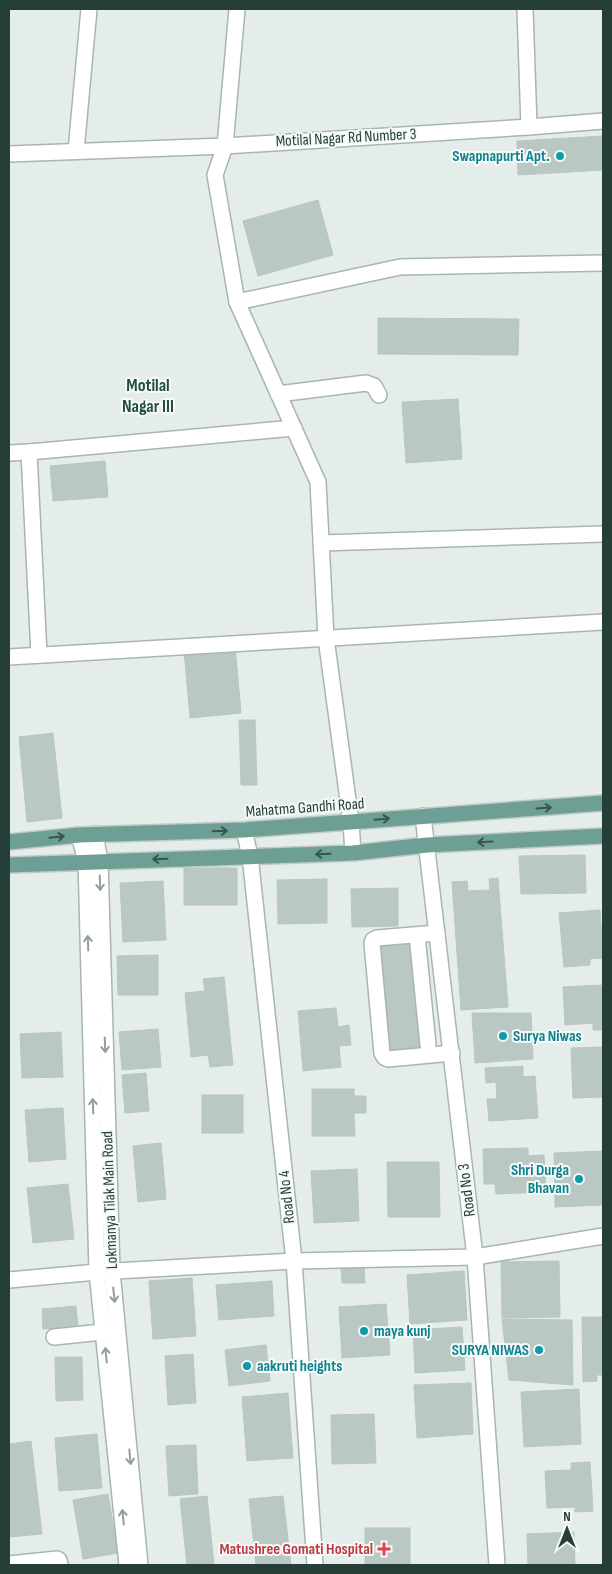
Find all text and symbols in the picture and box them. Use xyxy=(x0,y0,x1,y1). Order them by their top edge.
street label: Motilal Nagar Rd Number 3 xyxy=(275,125,417,151)
place label: Swapnapurti Apt. xyxy=(452,147,550,166)
marker: Swapnapurti Apt. xyxy=(554,150,566,162)
district label: Motilal Nagar III xyxy=(122,375,174,417)
street label: Mahatma Gandhi Road xyxy=(245,794,365,822)
one-way arrow xyxy=(535,803,551,812)
one-way arrow xyxy=(373,815,389,824)
one-way arrow xyxy=(211,826,227,835)
one-way arrow xyxy=(49,832,65,842)
one-way arrow xyxy=(477,837,493,847)
one-way arrow xyxy=(315,849,331,858)
one-way arrow xyxy=(152,854,168,863)
one-way arrow xyxy=(96,874,105,890)
one-way arrow xyxy=(83,935,93,952)
place label: Surya Niwas xyxy=(513,1027,582,1046)
marker: Surya Niwas xyxy=(497,1030,509,1042)
one-way arrow xyxy=(100,1036,110,1053)
one-way arrow xyxy=(88,1098,98,1114)
street label: Lokmanya Tilak Main Road xyxy=(98,1131,122,1269)
place label: Shri Durga Bhavan xyxy=(511,1161,569,1198)
street label: Road No 3 xyxy=(454,1162,480,1218)
street label: Road No 4 xyxy=(275,1169,299,1224)
marker: Shri Durga Bhavan xyxy=(573,1173,585,1185)
one-way arrow xyxy=(109,1287,119,1303)
place label: maya kunj xyxy=(374,1322,431,1341)
marker: maya kunj xyxy=(358,1325,370,1337)
place label: SURYA NIWAS xyxy=(452,1341,529,1360)
marker: SURYA NIWAS xyxy=(533,1344,545,1356)
one-way arrow xyxy=(101,1347,111,1363)
place label: aakruti heights xyxy=(257,1357,342,1376)
marker: aakruti heights xyxy=(241,1360,253,1372)
one-way arrow xyxy=(125,1448,135,1464)
north arrow xyxy=(542,1504,592,1554)
text: N xyxy=(563,1508,571,1525)
one-way arrow xyxy=(118,1509,127,1525)
place label: Matushree Gomati Hospital xyxy=(219,1540,373,1559)
marker: Matushree Gomati Hospital xyxy=(377,1542,391,1556)

